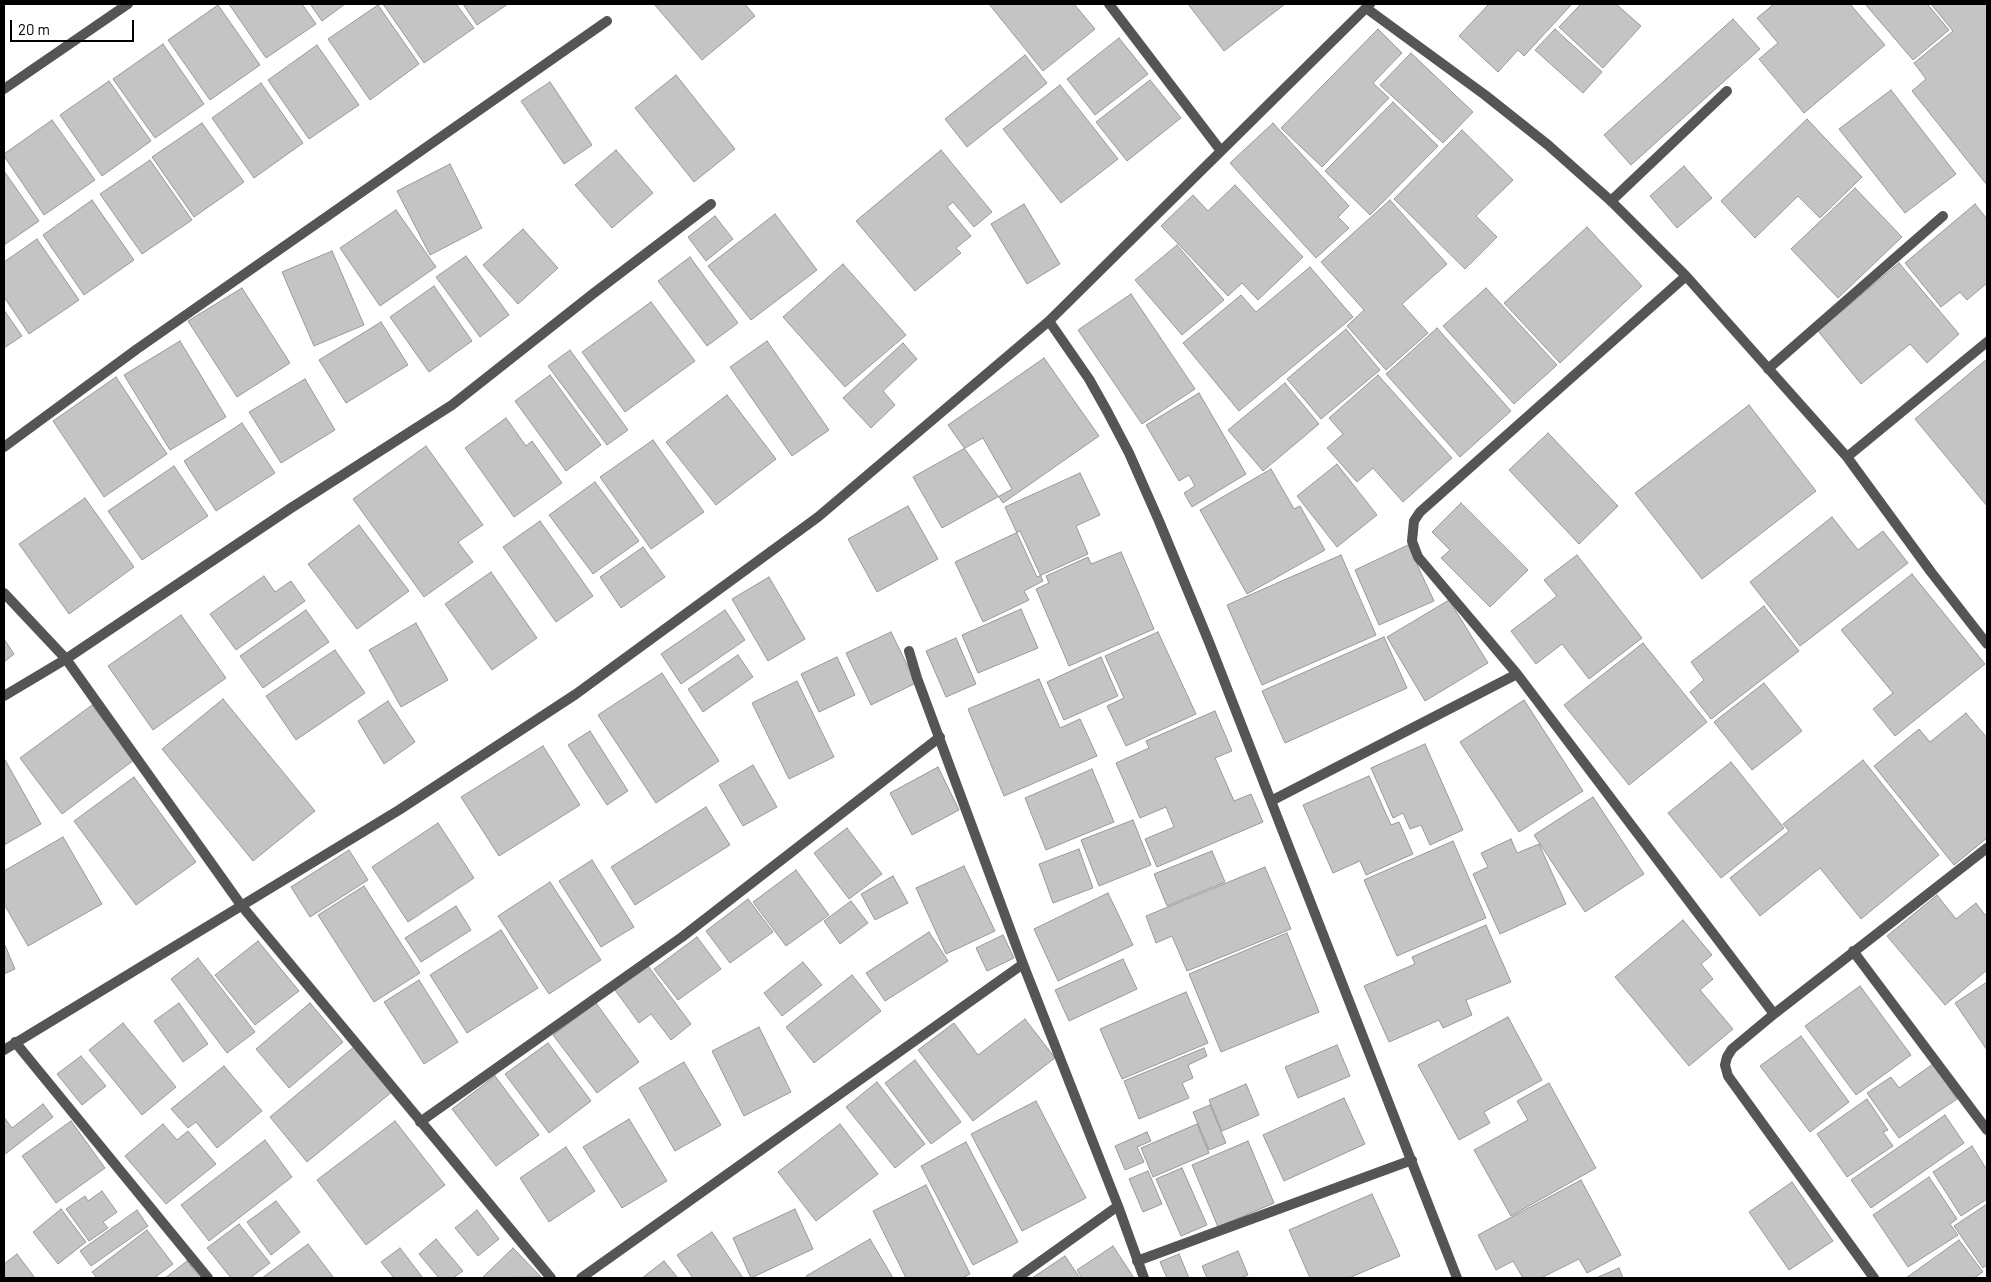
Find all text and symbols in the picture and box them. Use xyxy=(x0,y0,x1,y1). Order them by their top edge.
scale bar xyxy=(12,10,136,42)
text: 20 m xyxy=(18,20,50,38)

